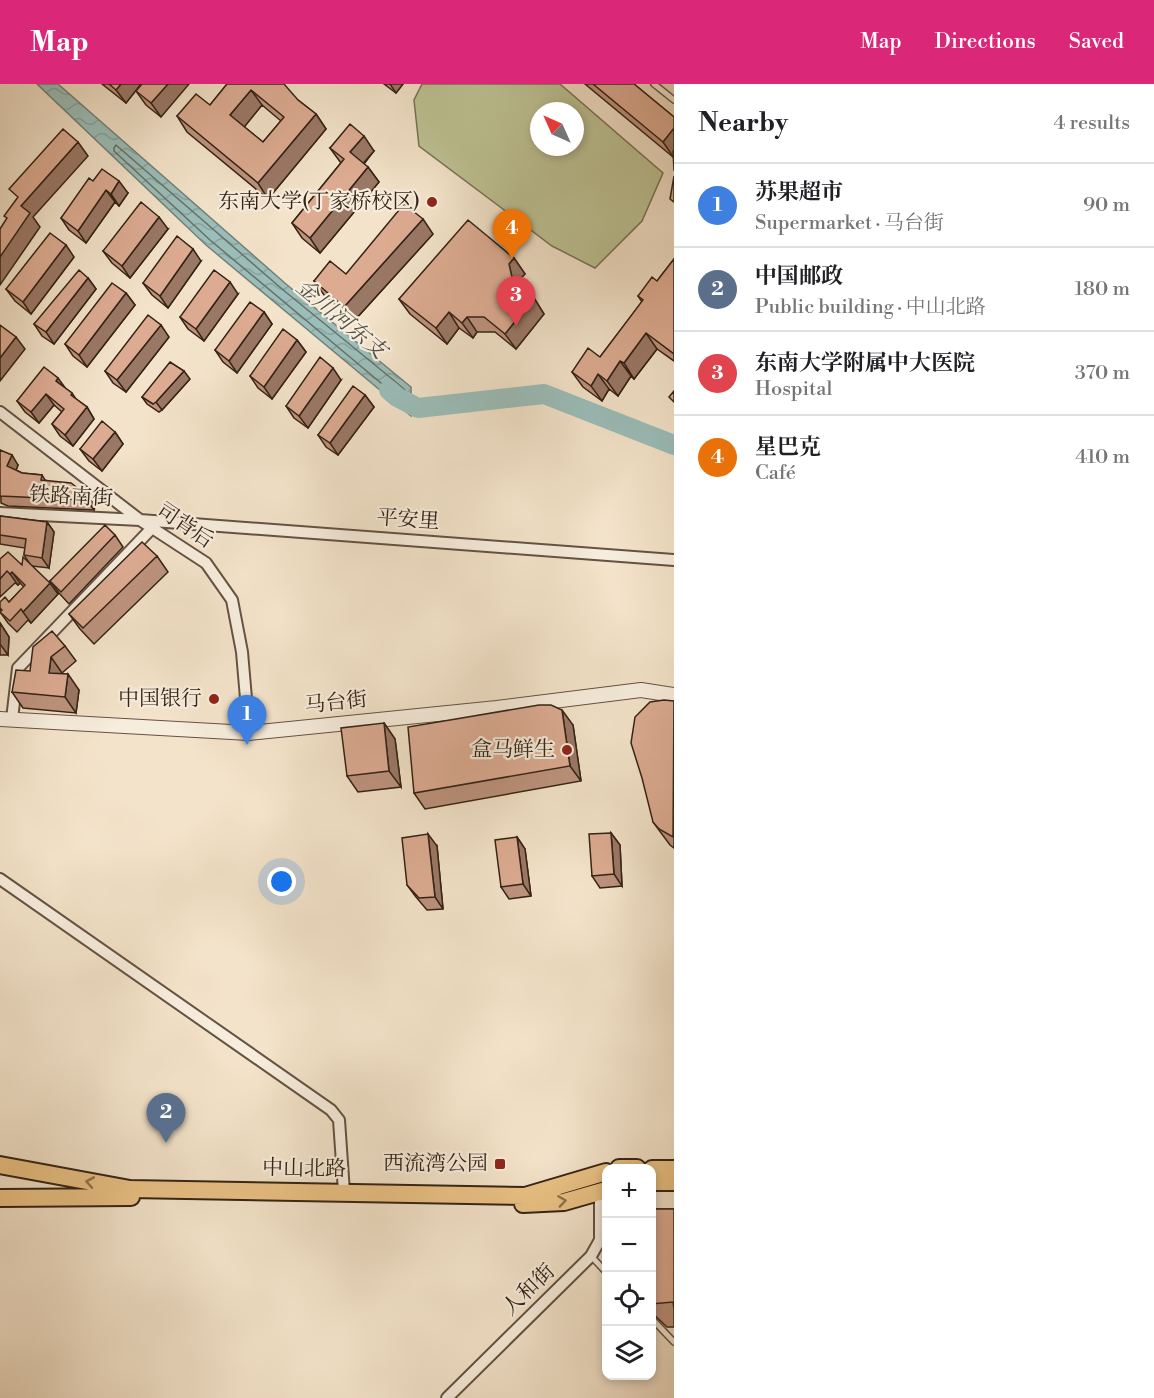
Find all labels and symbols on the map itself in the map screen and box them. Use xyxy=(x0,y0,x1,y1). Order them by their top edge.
north arrow xyxy=(530,102,584,156)
place label: 东南大学(丁家桥校区) xyxy=(218,189,420,215)
marker: 东南大学(丁家桥校区) xyxy=(425,195,439,209)
pin: 4 xyxy=(492,210,532,259)
water label: 金川河东支 xyxy=(290,273,394,367)
pin: 3 xyxy=(496,276,536,326)
street label: 铁路南街 xyxy=(28,482,114,512)
street label: 司背后 xyxy=(152,498,218,554)
street label: 平安里 xyxy=(376,505,440,535)
place label: 中国银行 xyxy=(118,686,202,712)
street label: 马台街 xyxy=(303,687,369,719)
marker: 中国银行 xyxy=(207,692,221,706)
pin: 1 xyxy=(228,696,266,745)
place label: 盒马鲜生 xyxy=(471,737,555,763)
marker: 盒马鲜生 xyxy=(560,743,574,757)
your location xyxy=(267,867,296,896)
pin: 2 xyxy=(146,1094,186,1143)
place label: 西流湾公园 xyxy=(383,1151,488,1177)
street label: 中山北路 xyxy=(262,1155,346,1183)
marker: 西流湾公园 xyxy=(493,1157,507,1171)
one-way arrow xyxy=(85,1176,95,1189)
one-way arrow xyxy=(558,1195,567,1207)
street label: 人和街 xyxy=(497,1259,561,1321)

